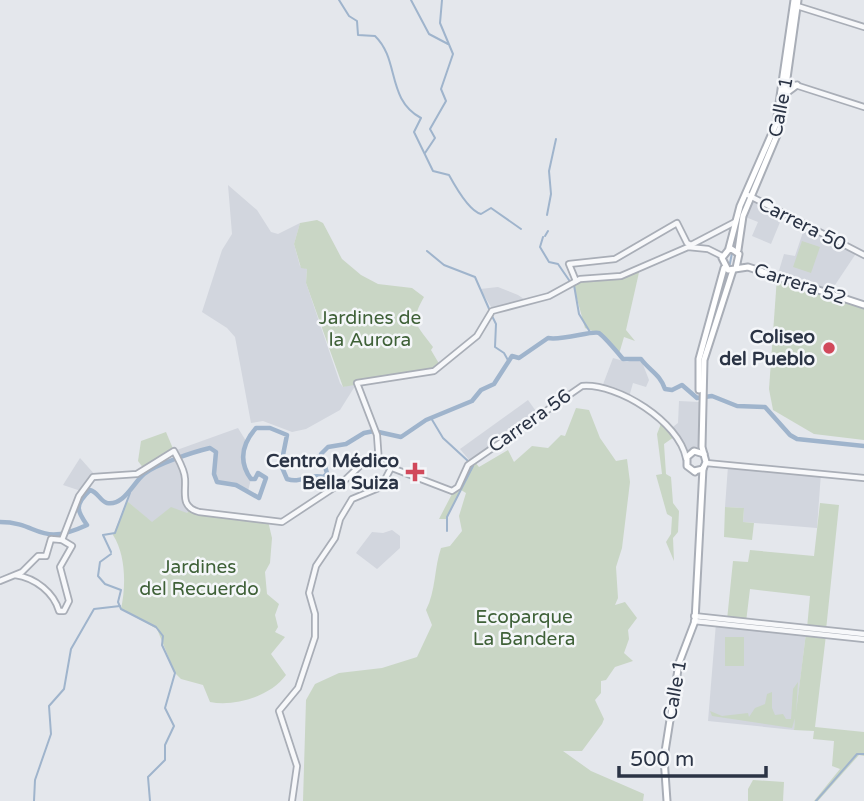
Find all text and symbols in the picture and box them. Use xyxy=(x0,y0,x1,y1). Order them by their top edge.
street label: Calle 1 xyxy=(764,75,798,139)
street label: Carrera 50 xyxy=(754,192,850,256)
street label: Carrera 52 xyxy=(751,259,849,309)
park label: Jardines de la Aurora xyxy=(319,307,421,351)
place label: Coliseo del Pueblo xyxy=(719,326,815,370)
marker: Coliseo del Pueblo xyxy=(821,340,837,356)
street label: Carrera 56 xyxy=(485,385,576,457)
place label: Centro Médico Bella Suiza xyxy=(266,450,399,494)
marker: Centro Médico Bella Suiza xyxy=(405,462,425,482)
park label: Jardines del Recuerdo xyxy=(139,556,259,600)
park label: Ecoparque La Bandera xyxy=(473,606,575,650)
street label: Calle 1 xyxy=(659,658,691,722)
scale bar xyxy=(619,734,766,778)
text: 500 m xyxy=(630,747,694,772)

